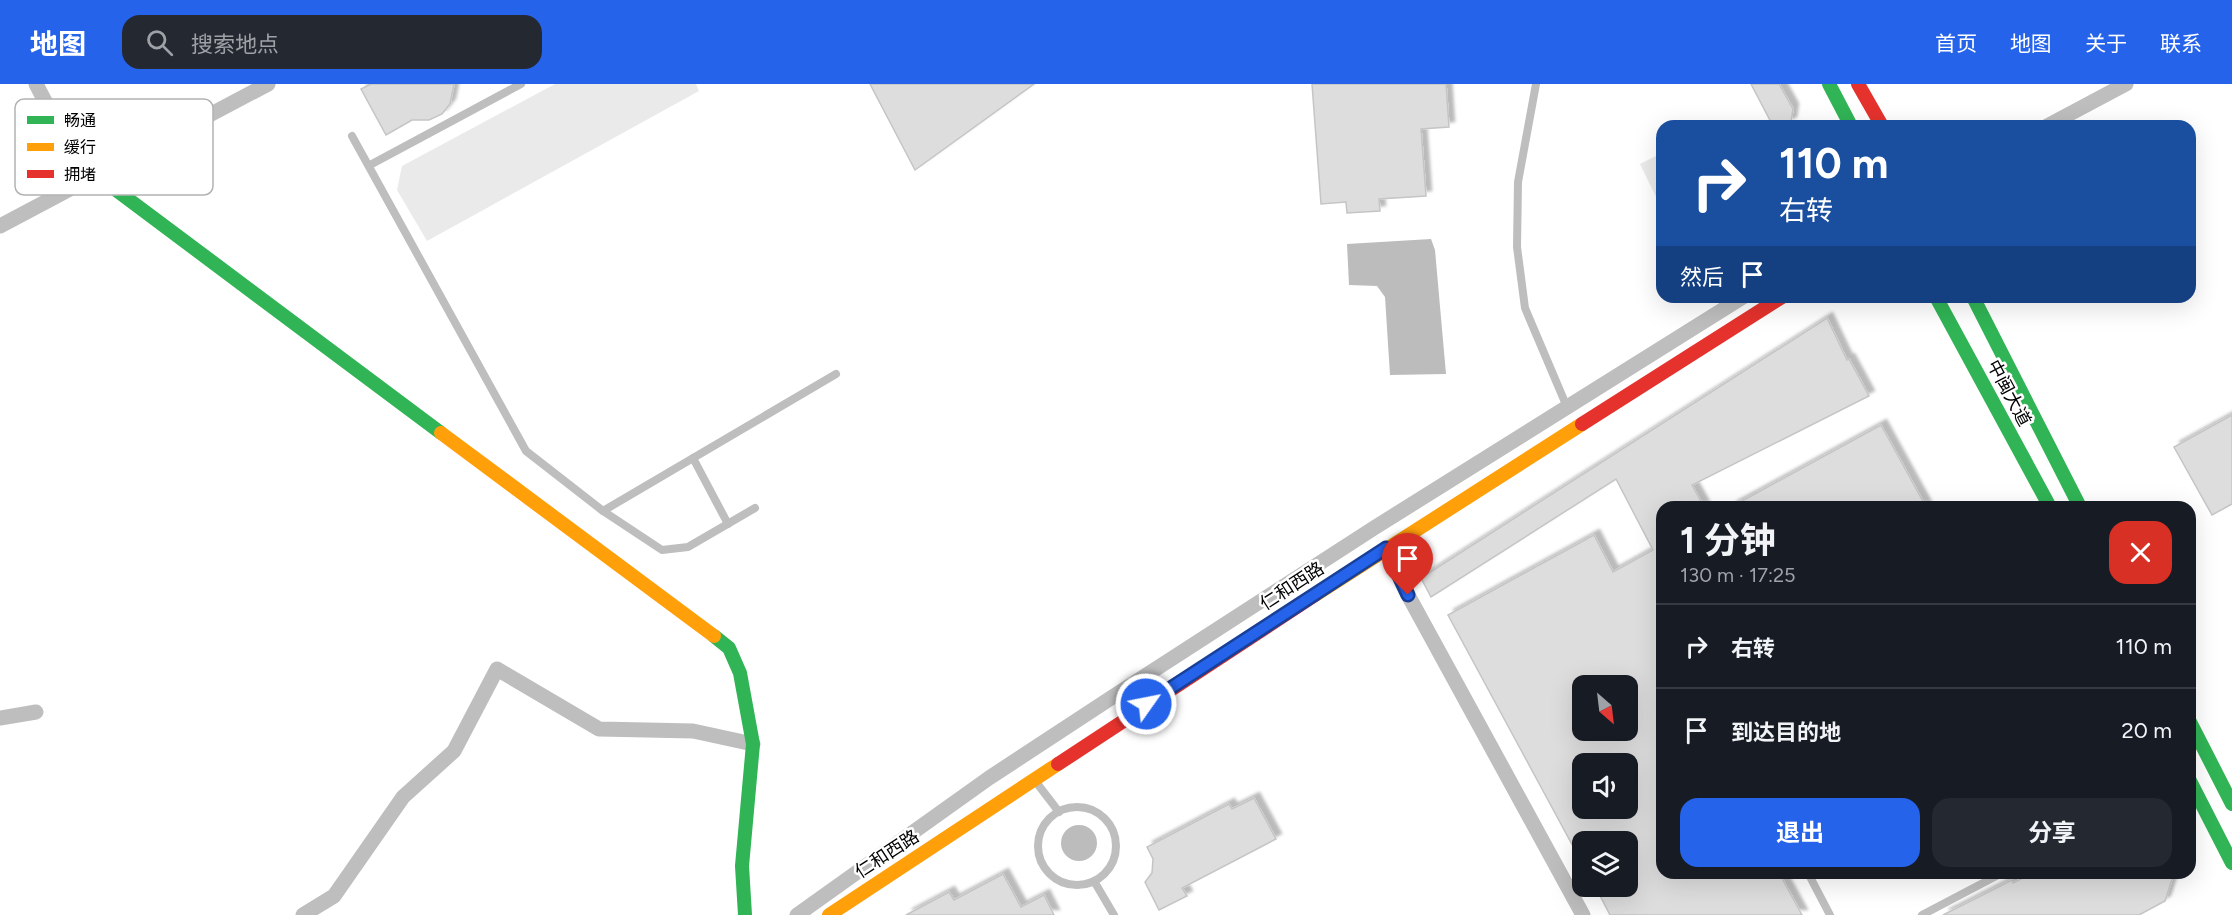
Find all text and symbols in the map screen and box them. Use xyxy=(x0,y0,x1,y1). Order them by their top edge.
search box xyxy=(122,15,542,69)
icon: search xyxy=(143,26,176,59)
text: 地图 xyxy=(30,27,86,61)
text: 搜索地点 xyxy=(191,31,279,58)
text: 首页 xyxy=(1935,31,1977,56)
text: 地图 xyxy=(2010,31,2052,56)
text: 关于 xyxy=(2085,31,2127,56)
text: 联系 xyxy=(2160,31,2202,56)
legend xyxy=(15,99,213,195)
text: 畅通 xyxy=(64,111,96,130)
text: 缓行 xyxy=(64,138,96,157)
text: 110 m xyxy=(1779,138,1888,189)
icon: right xyxy=(1680,144,1758,222)
text: 拥堵 xyxy=(64,165,96,184)
text: 右转 xyxy=(1779,194,1833,227)
icon: arrive xyxy=(1736,258,1769,291)
text: 然后 xyxy=(1680,264,1724,291)
street label: 中闽大道 xyxy=(1982,356,2036,430)
text: 1 分钟 xyxy=(1680,519,1776,562)
button: close xyxy=(2109,521,2172,584)
pin xyxy=(1382,533,1433,595)
icon: arrive xyxy=(1391,542,1424,575)
street label: 仁和西路 xyxy=(1256,557,1328,615)
text: 130 m · 17:25 xyxy=(1680,563,1796,587)
icon: right xyxy=(1680,630,1713,663)
text: 110 m xyxy=(2116,633,2172,660)
text: 右转 xyxy=(1731,635,1775,662)
position arrow xyxy=(1114,672,1178,736)
north arrow xyxy=(1572,675,1638,741)
map controls xyxy=(1572,675,1638,897)
icon: arrive xyxy=(1680,714,1713,747)
text: 20 m xyxy=(2121,717,2172,744)
text: 到达目的地 xyxy=(1731,719,1841,746)
button: sound xyxy=(1572,753,1638,819)
button: 退出 xyxy=(1680,798,1920,867)
button: 分享 xyxy=(1932,798,2172,867)
street label: 仁和西路 xyxy=(851,825,923,883)
button: layers xyxy=(1572,831,1638,897)

